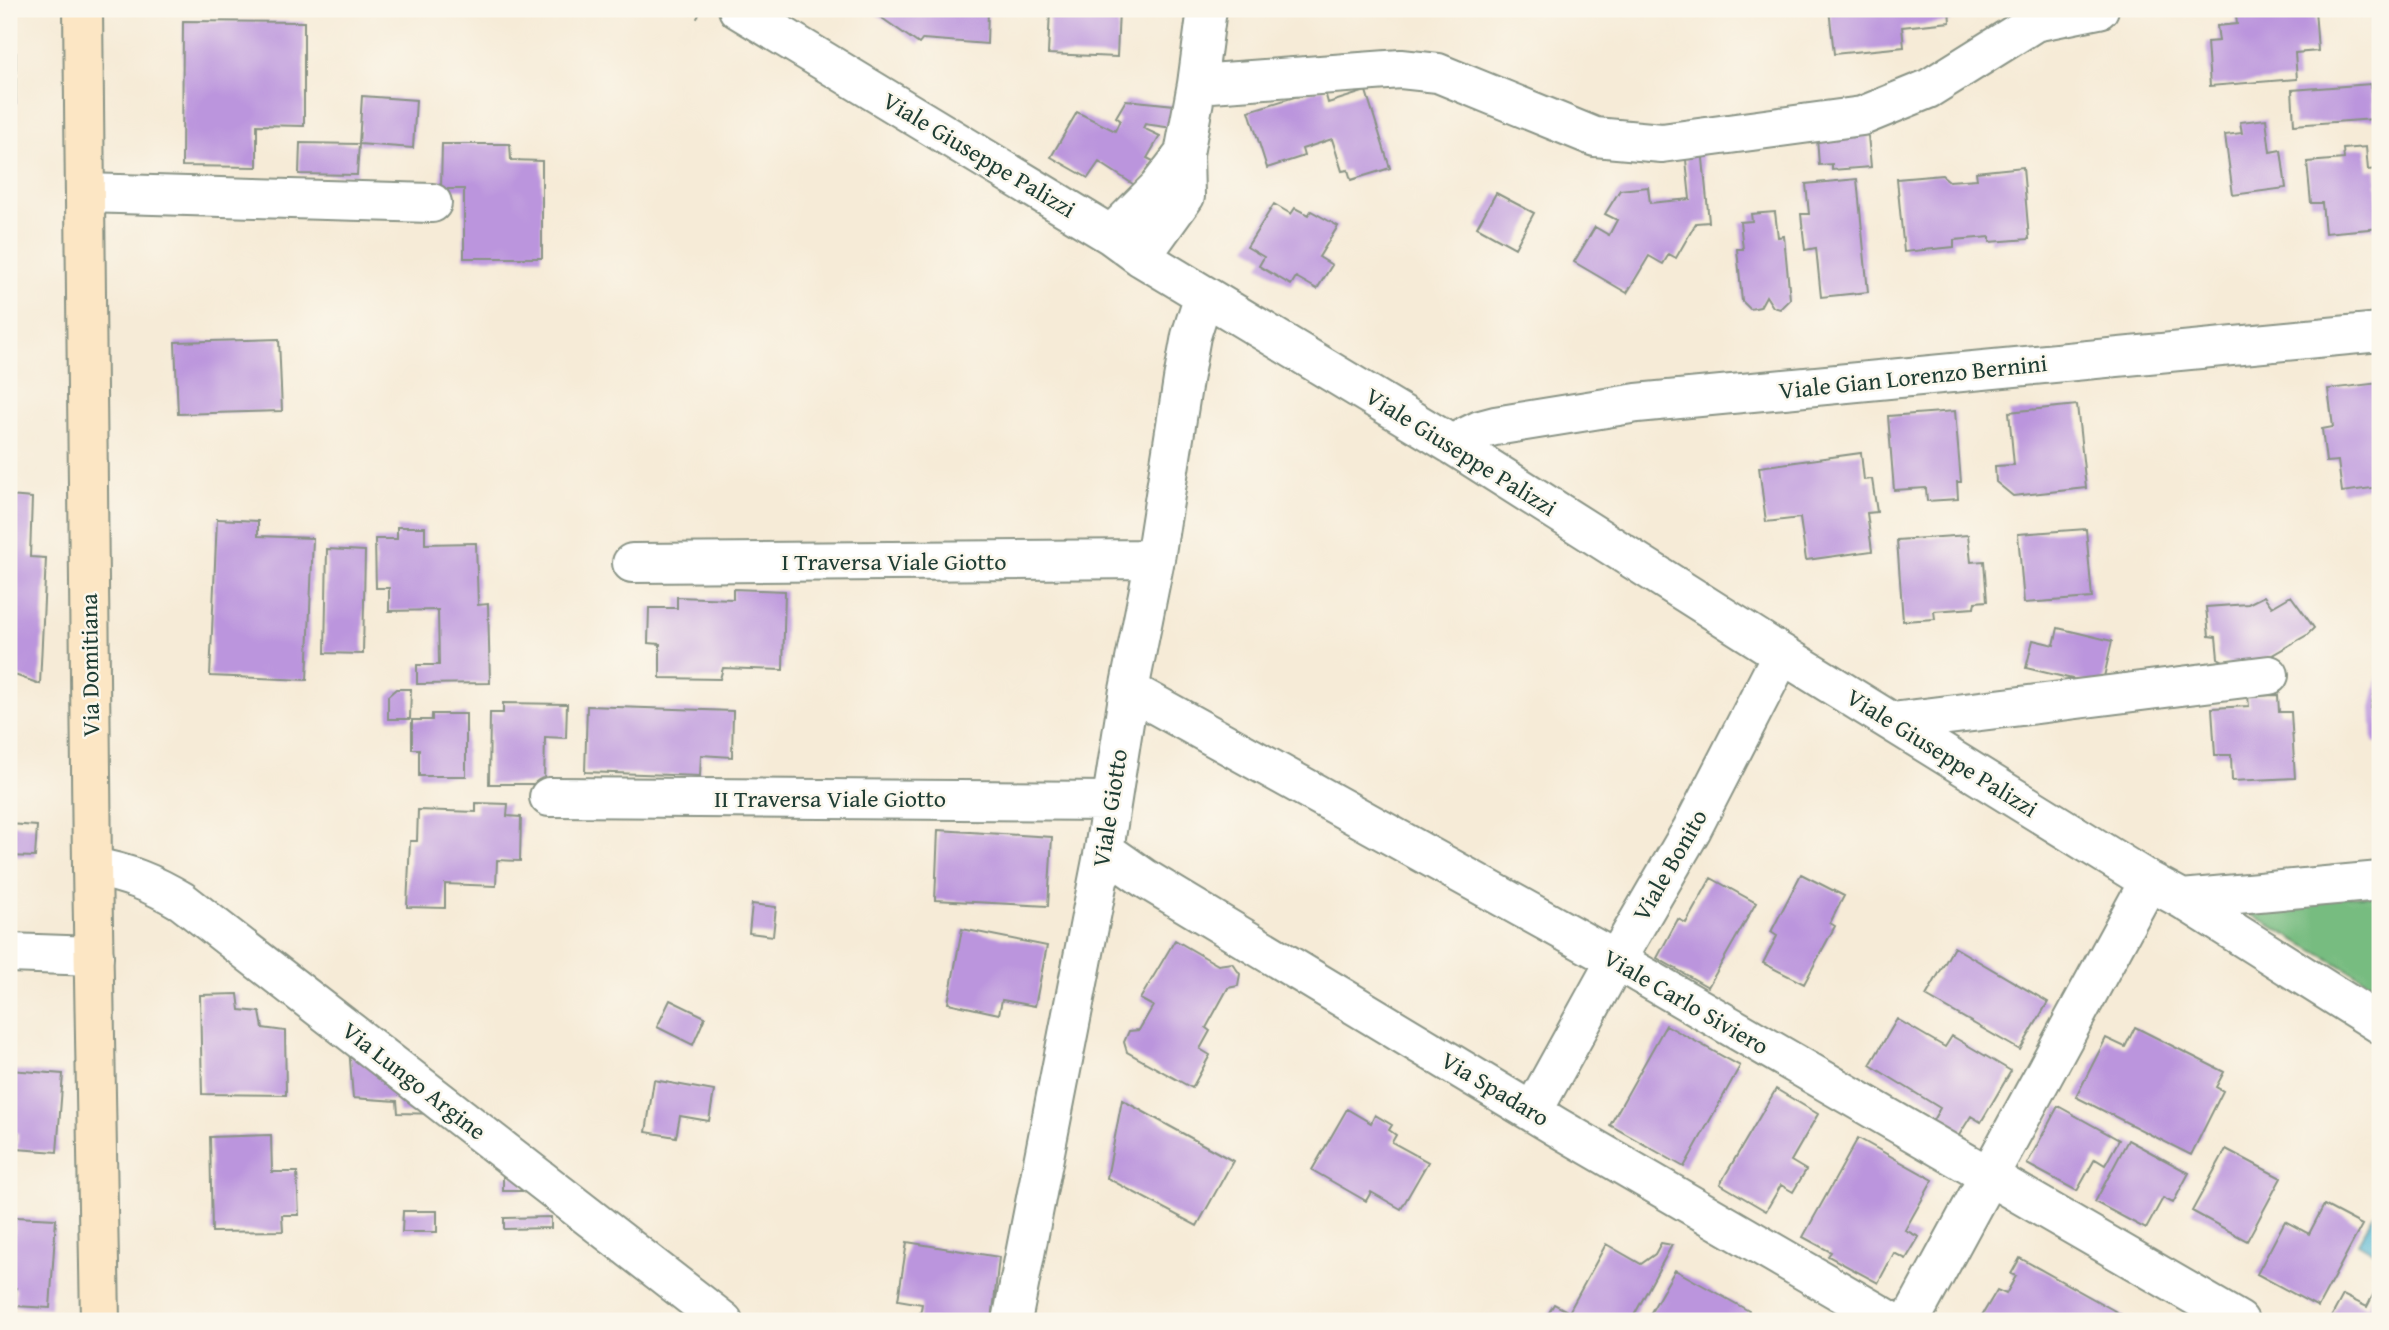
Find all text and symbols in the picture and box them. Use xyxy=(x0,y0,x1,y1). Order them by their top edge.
street label: Viale Giuseppe Palizzi xyxy=(876,83,1083,226)
street label: Viale Gian Lorenzo Bernini xyxy=(1777,345,2049,408)
street label: Viale Giuseppe Palizzi xyxy=(1359,379,1564,525)
street label: I Traversa Viale Giotto xyxy=(782,544,1006,579)
street label: Via Domitiana xyxy=(71,592,108,737)
street label: Viale Giuseppe Palizzi xyxy=(1840,680,2045,826)
street label: Viale Giotto xyxy=(1083,746,1136,870)
street label: II Traversa Viale Giotto xyxy=(714,781,946,816)
street label: Viale Bonito xyxy=(1623,802,1716,927)
street label: Viale Carlo Siviero xyxy=(1597,940,1775,1063)
street label: Via Lungo Argine xyxy=(335,1013,494,1148)
street label: Via Spadaro xyxy=(1434,1042,1556,1135)

